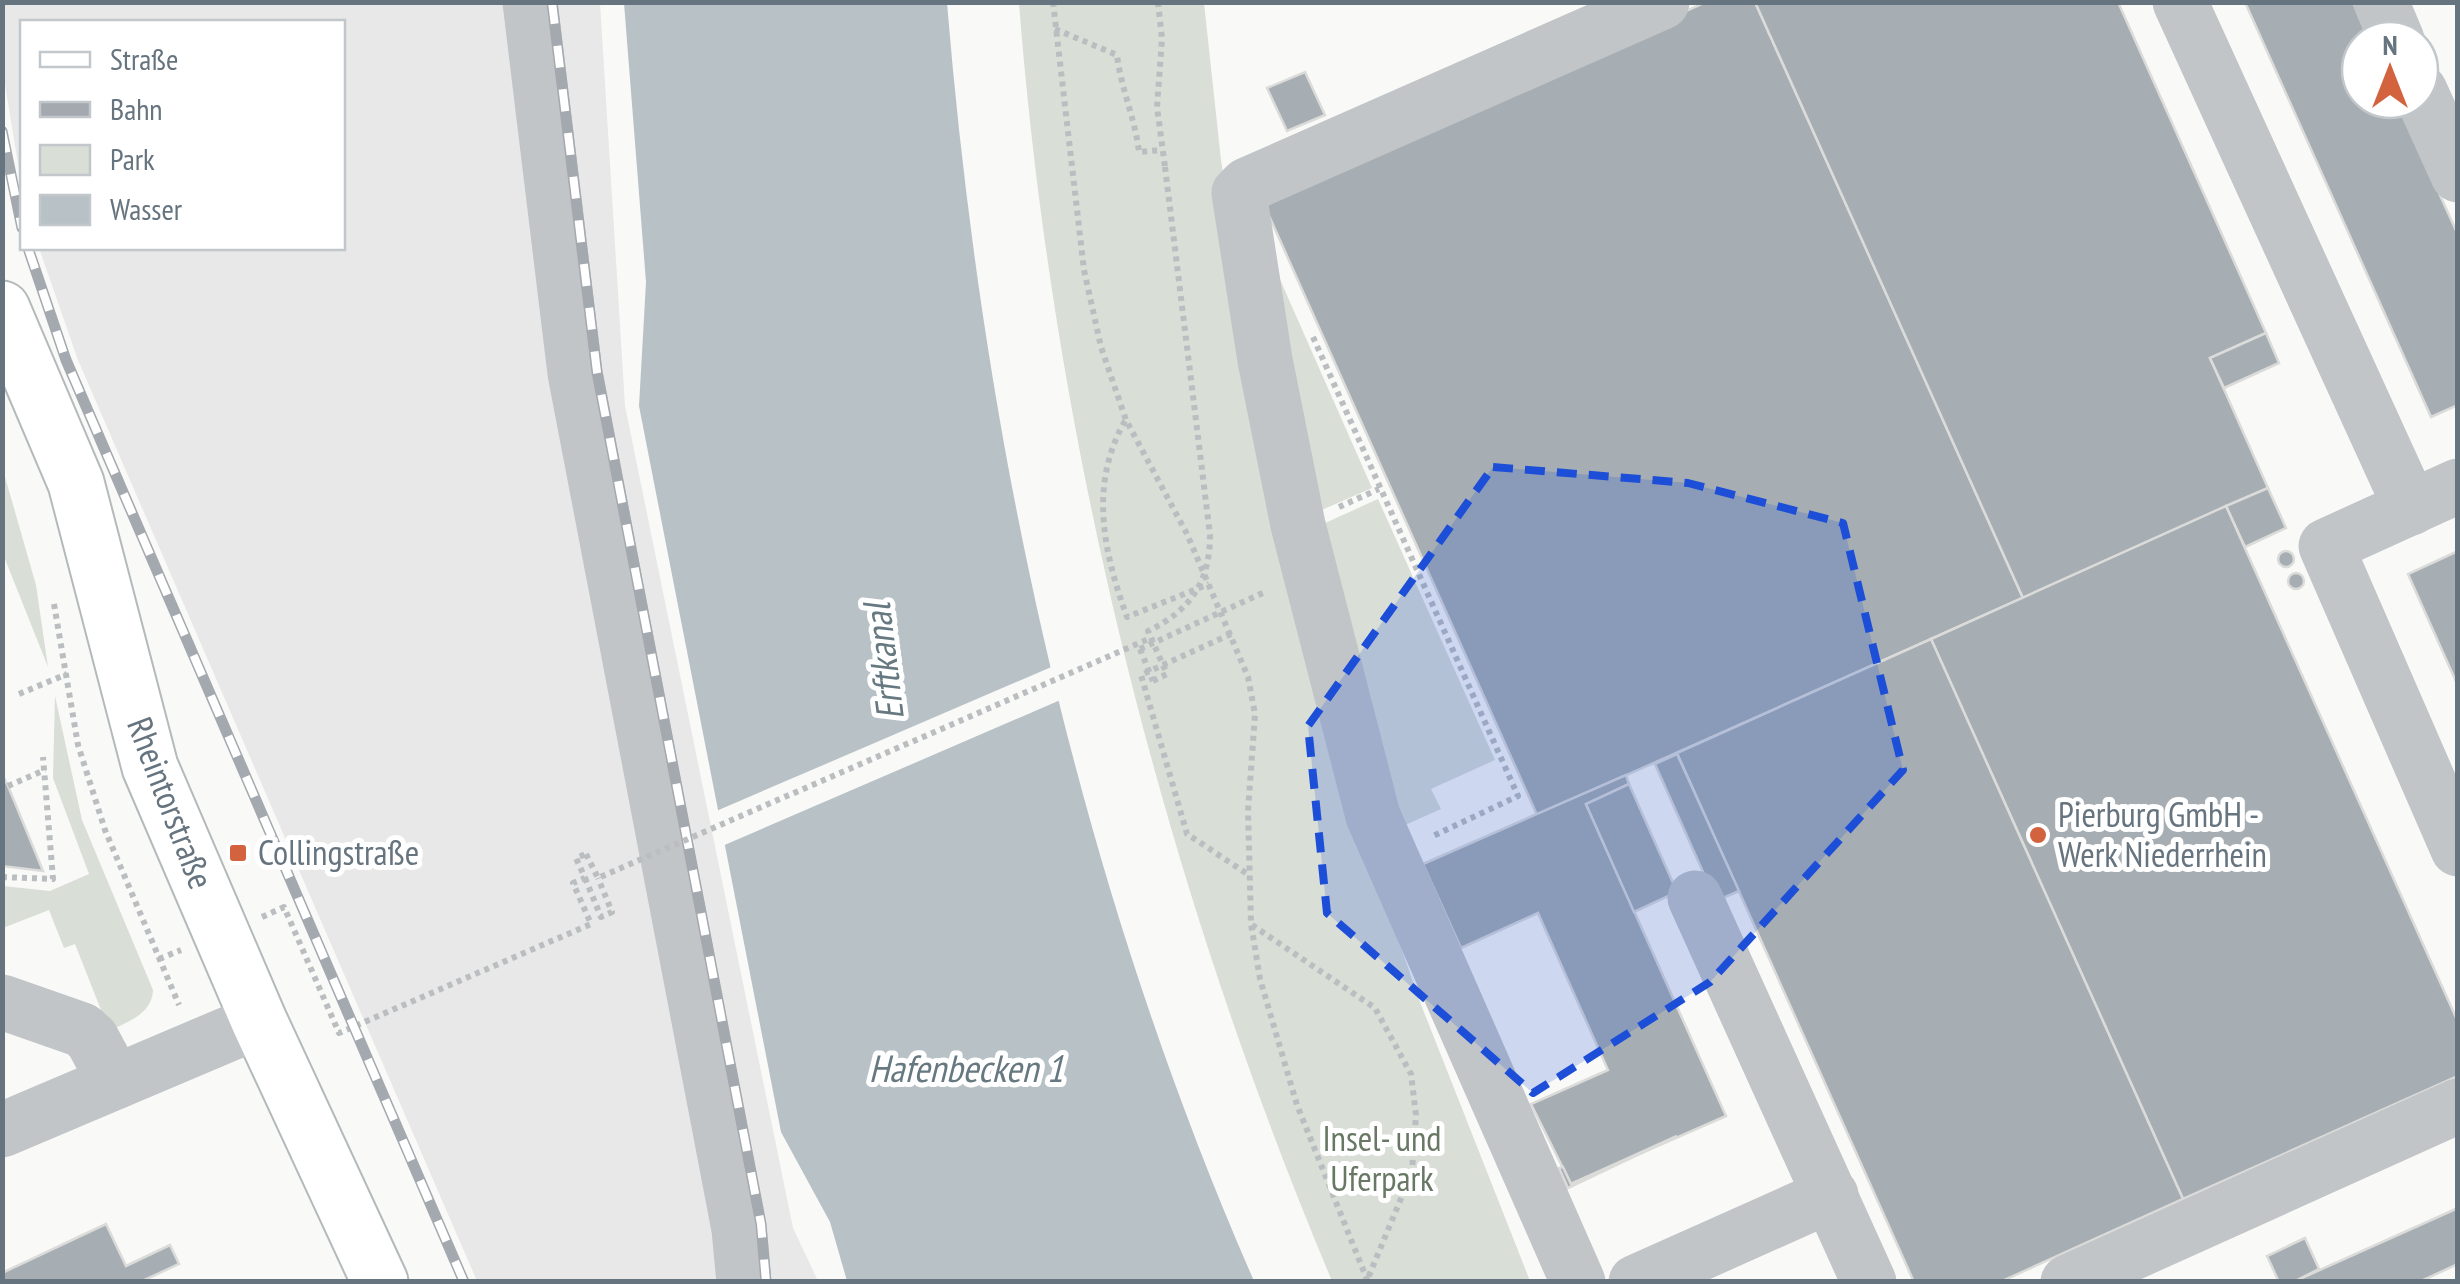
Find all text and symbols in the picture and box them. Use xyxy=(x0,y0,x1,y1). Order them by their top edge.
legend xyxy=(20,20,345,250)
north arrow xyxy=(2340,20,2440,120)
text: N xyxy=(2382,26,2398,63)
text: Straße xyxy=(110,39,178,78)
text: Bahn xyxy=(110,89,163,128)
text: Park xyxy=(110,139,155,178)
text: Wasser xyxy=(110,189,183,228)
water label: Erftkanal xyxy=(851,598,914,723)
street label: Rheintorstraße xyxy=(117,710,225,895)
place label: Pierburg GmbH - Werk Niederrhein xyxy=(2058,791,2267,877)
marker: Pierburg GmbH - Werk Niederrhein xyxy=(2027,824,2049,846)
place label: Collingstraße xyxy=(258,829,419,875)
marker: Collingstraße xyxy=(227,842,249,864)
water label: Hafenbecken 1 xyxy=(869,1043,1064,1092)
park label: Insel- und Uferpark xyxy=(1322,1115,1442,1201)

